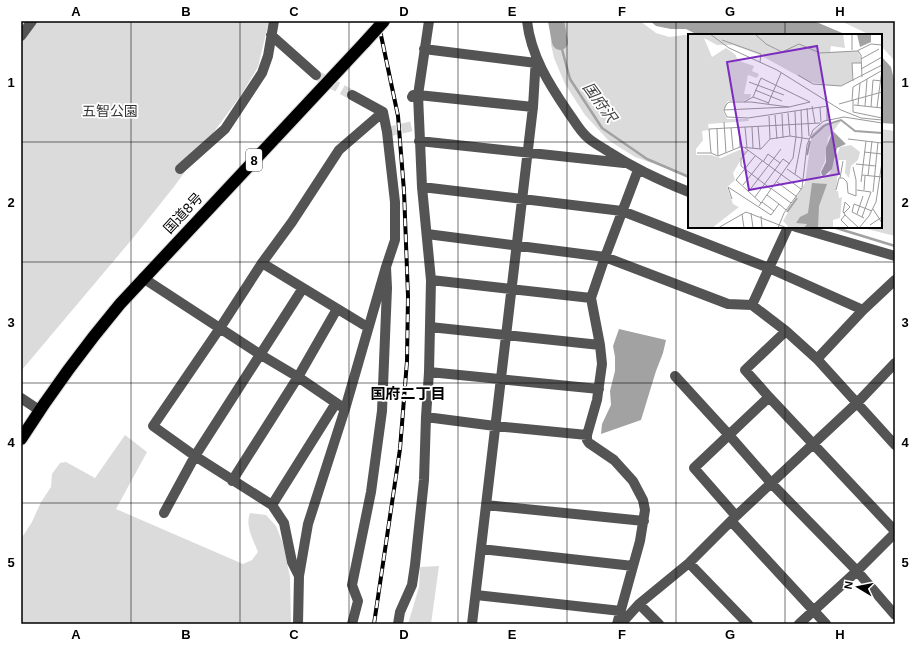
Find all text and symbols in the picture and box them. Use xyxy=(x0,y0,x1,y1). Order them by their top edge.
text: A xyxy=(71,4,81,19)
text: B xyxy=(181,4,191,19)
text: C xyxy=(289,4,299,19)
text: D xyxy=(399,4,409,19)
text: E xyxy=(508,4,517,19)
text: F xyxy=(618,4,626,19)
text: G xyxy=(725,4,735,19)
text: H xyxy=(835,4,845,19)
inset map xyxy=(688,34,882,228)
text: 1 xyxy=(7,75,15,90)
text: 1 xyxy=(901,75,909,90)
water label: 国府沢 xyxy=(580,79,621,127)
park label: 五智公園 xyxy=(82,103,138,119)
road number: 8 xyxy=(246,149,262,171)
street label: 国道8号 xyxy=(160,189,206,237)
text: 2 xyxy=(7,195,15,210)
text: 2 xyxy=(901,195,909,210)
text: 3 xyxy=(7,315,15,330)
text: 3 xyxy=(901,315,909,330)
district label: 国府二丁目 xyxy=(370,385,446,402)
text: 4 xyxy=(7,435,15,450)
text: 4 xyxy=(901,435,909,450)
text: 5 xyxy=(7,555,15,570)
text: 5 xyxy=(901,555,909,570)
north arrow xyxy=(838,567,878,607)
text: N xyxy=(842,580,855,590)
text: A xyxy=(71,627,81,642)
text: B xyxy=(181,627,191,642)
text: C xyxy=(289,627,299,642)
text: D xyxy=(399,627,409,642)
text: E xyxy=(508,627,517,642)
text: F xyxy=(618,627,626,642)
text: G xyxy=(725,627,735,642)
text: H xyxy=(835,627,845,642)

